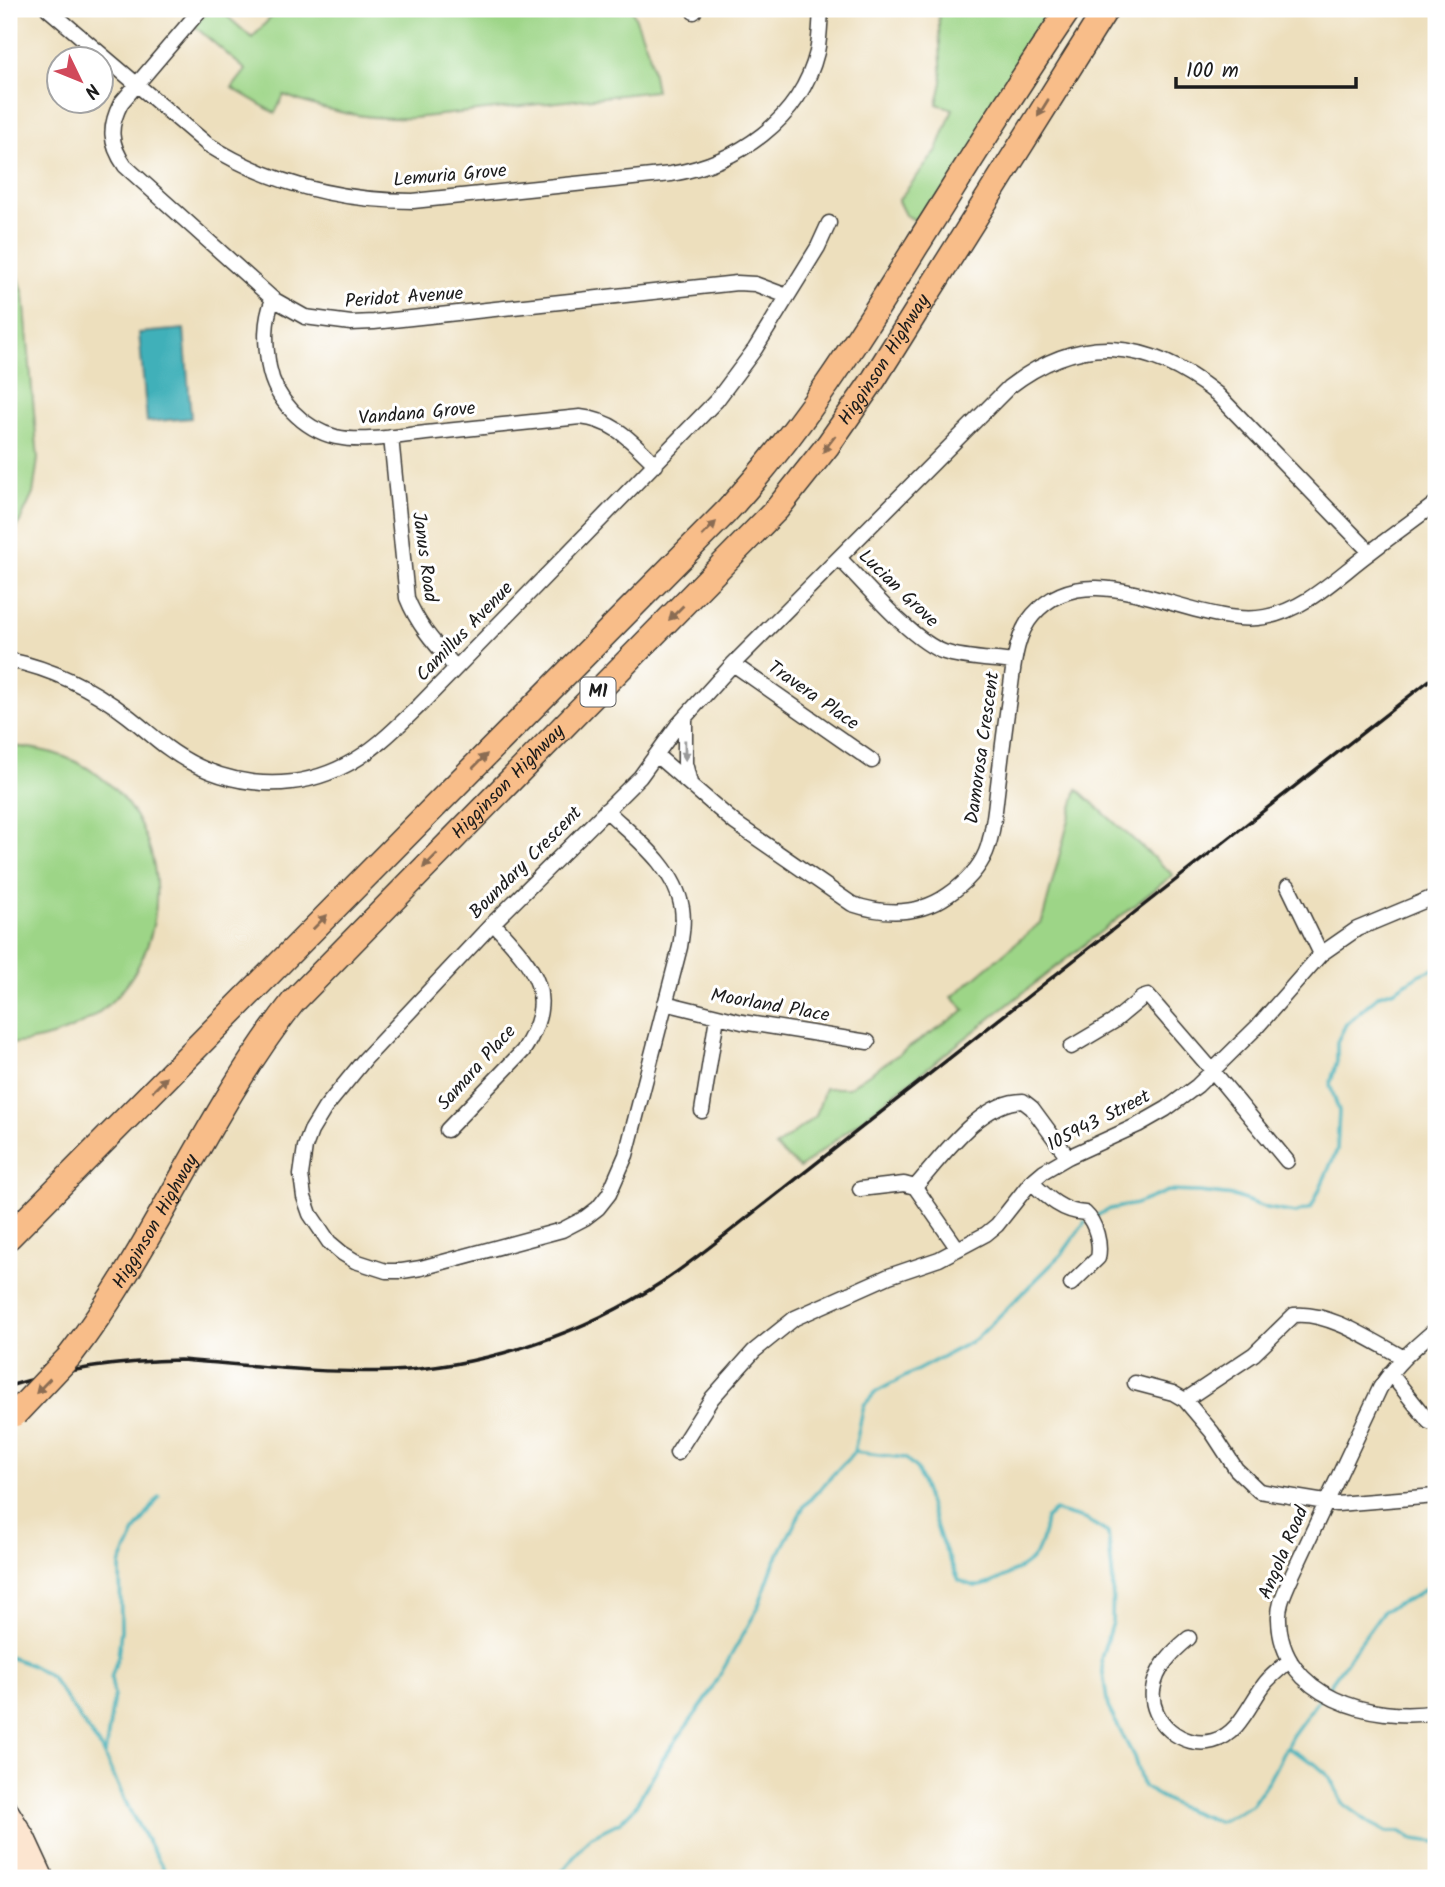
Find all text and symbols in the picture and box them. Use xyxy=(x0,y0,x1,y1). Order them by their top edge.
north arrow xyxy=(46,46,116,116)
scale bar xyxy=(1176,46,1356,90)
text: 100 m xyxy=(1186,55,1239,88)
text: N xyxy=(76,76,106,105)
one-way arrow xyxy=(1036,98,1049,117)
street label: Lemuria Grove xyxy=(392,156,508,196)
street label: Peridot Avenue xyxy=(344,279,465,317)
street label: Higginson Highway xyxy=(831,288,939,432)
street label: Vandana Grove xyxy=(357,394,477,434)
one-way arrow xyxy=(821,435,836,453)
street label: Janus Road xyxy=(403,510,445,605)
one-way arrow xyxy=(700,522,717,538)
street label: Lucian Grove xyxy=(851,543,946,636)
street label: Camillus Avenue xyxy=(409,574,521,689)
one-way arrow xyxy=(667,604,684,621)
street label: Travera Place xyxy=(761,653,865,739)
street label: Damorosa Crescent xyxy=(957,669,1009,826)
road number: M1 xyxy=(580,678,616,706)
street label: Higginson Highway xyxy=(445,717,573,847)
one-way arrow xyxy=(679,740,690,762)
one-way arrow xyxy=(471,752,488,769)
street label: Boundary Crescent xyxy=(462,799,590,927)
one-way arrow xyxy=(421,853,438,870)
one-way arrow xyxy=(311,914,328,931)
street label: Moorland Place xyxy=(708,981,832,1031)
street label: Samara Place xyxy=(430,1018,524,1118)
one-way arrow xyxy=(151,1076,167,1093)
street label: 105943 Street xyxy=(1042,1082,1156,1160)
street label: Higginson Highway xyxy=(105,1148,207,1295)
one-way arrow xyxy=(35,1377,51,1394)
street label: Angola Road xyxy=(1251,1501,1317,1604)

